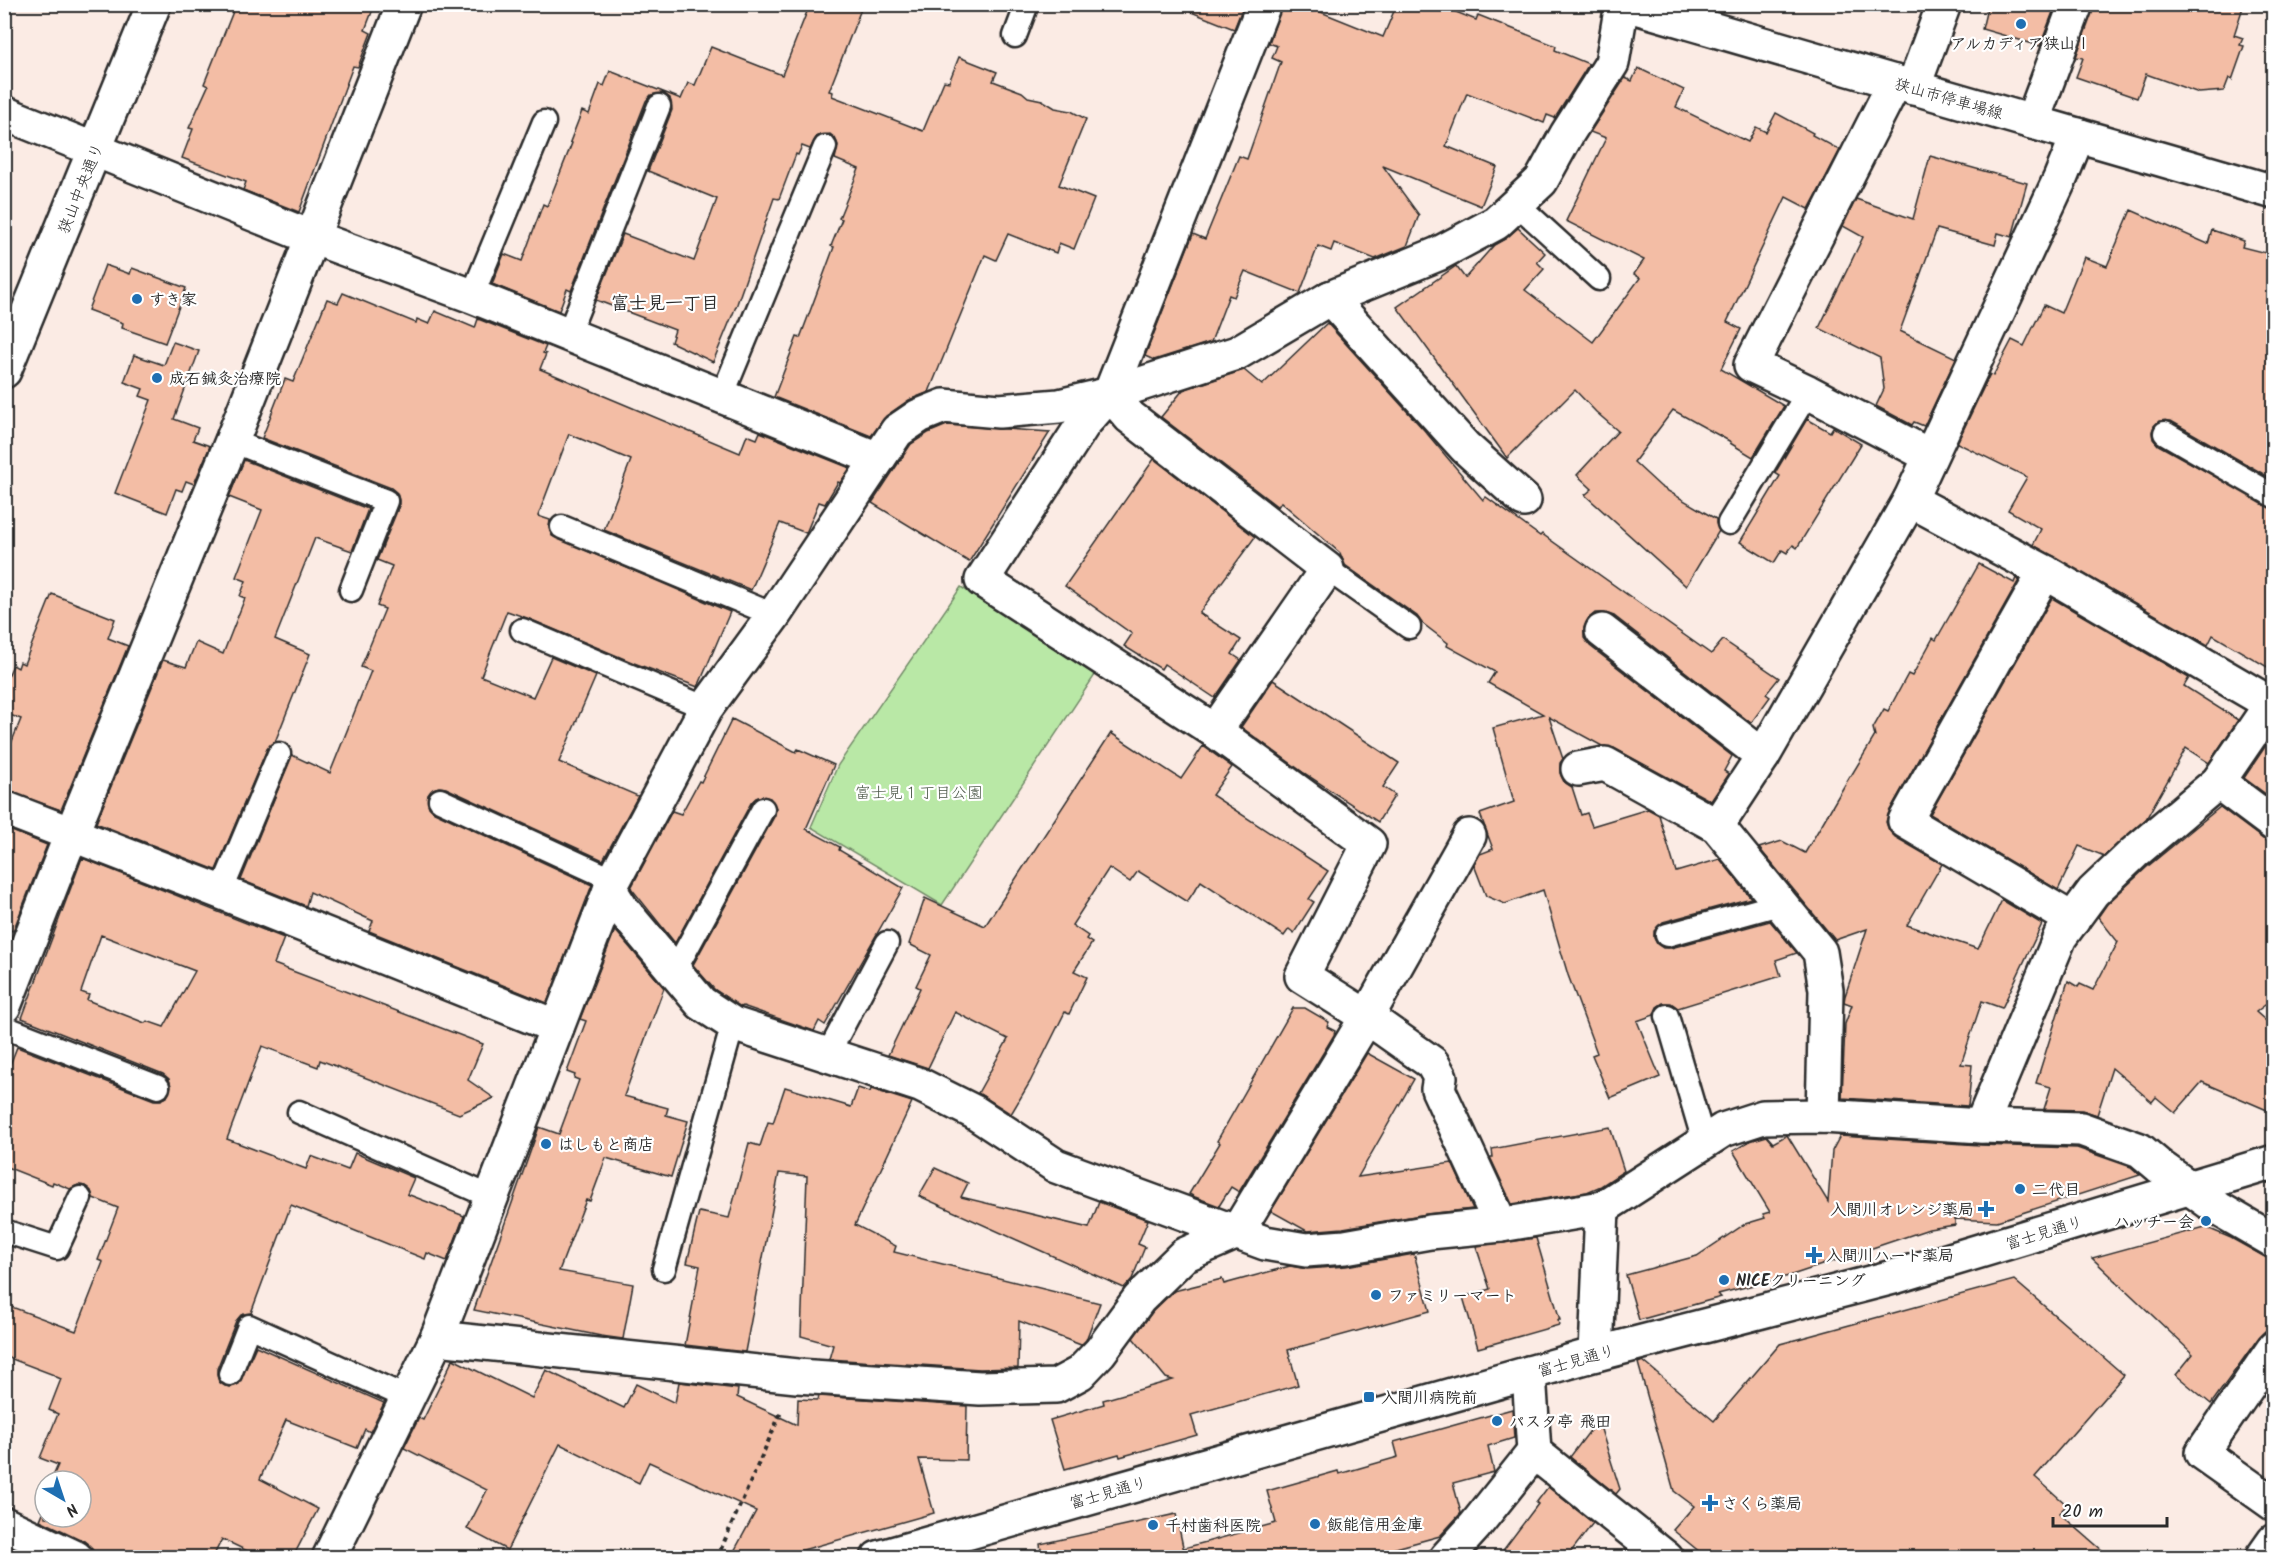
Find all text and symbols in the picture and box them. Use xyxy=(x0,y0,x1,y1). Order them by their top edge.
marker: アルカディア狭山Ⅰ xyxy=(2014,17,2028,31)
place label: アルカディア狭山Ⅰ xyxy=(1950,32,2092,57)
street label: 狭山市停車場線 xyxy=(1891,72,2006,127)
street label: 狭山中央通り xyxy=(52,139,111,238)
place label: すき家 xyxy=(149,288,197,313)
district label: 富士見一丁目 xyxy=(611,290,719,319)
marker: すき家 xyxy=(130,292,144,306)
place label: 成石鍼灸治療院 xyxy=(169,367,281,392)
marker: 成石鍼灸治療院 xyxy=(150,371,164,385)
park label: 富士見１丁目公園 xyxy=(855,781,983,806)
place label: はしもと商店 xyxy=(558,1133,654,1158)
marker: はしもと商店 xyxy=(539,1137,553,1151)
place label: 二代目 xyxy=(2032,1178,2080,1203)
marker: 二代目 xyxy=(2013,1182,2027,1196)
place label: 入間川オレンジ薬局 xyxy=(1830,1198,1974,1223)
marker: 入間川オレンジ薬局 xyxy=(1979,1202,1993,1216)
street label: 富士見通り xyxy=(2003,1210,2086,1257)
place label: ハッチー会 xyxy=(2114,1210,2194,1235)
marker: ハッチー会 xyxy=(2199,1214,2213,1228)
place label: 入間川ハート薬局 xyxy=(1826,1244,1954,1269)
marker: 入間川ハート薬局 xyxy=(1807,1248,1821,1262)
place label: NICEクリーニング xyxy=(1736,1269,1866,1294)
marker: NICEクリーニング xyxy=(1717,1273,1731,1287)
place label: ファミリーマート xyxy=(1388,1284,1517,1309)
marker: ファミリーマート xyxy=(1369,1288,1383,1302)
street label: 富士見通り xyxy=(1535,1338,1618,1384)
place label: 入間川病院前 xyxy=(1381,1386,1477,1411)
marker: 入間川病院前 xyxy=(1362,1390,1376,1404)
place label: パスタ亭 飛田 xyxy=(1509,1410,1611,1435)
marker: パスタ亭 飛田 xyxy=(1490,1414,1504,1428)
north arrow xyxy=(33,1469,93,1529)
street label: 富士見通り xyxy=(1067,1470,1150,1516)
scale bar xyxy=(2053,1490,2167,1528)
place label: さくら薬局 xyxy=(1722,1492,1802,1517)
marker: さくら薬局 xyxy=(1703,1496,1717,1510)
text: N xyxy=(60,1497,83,1522)
text: 20 m xyxy=(2062,1498,2103,1527)
place label: 飯能信用金庫 xyxy=(1327,1513,1423,1538)
place label: 千村歯科医院 xyxy=(1165,1514,1261,1539)
marker: 飯能信用金庫 xyxy=(1308,1517,1322,1531)
marker: 千村歯科医院 xyxy=(1146,1518,1160,1532)

